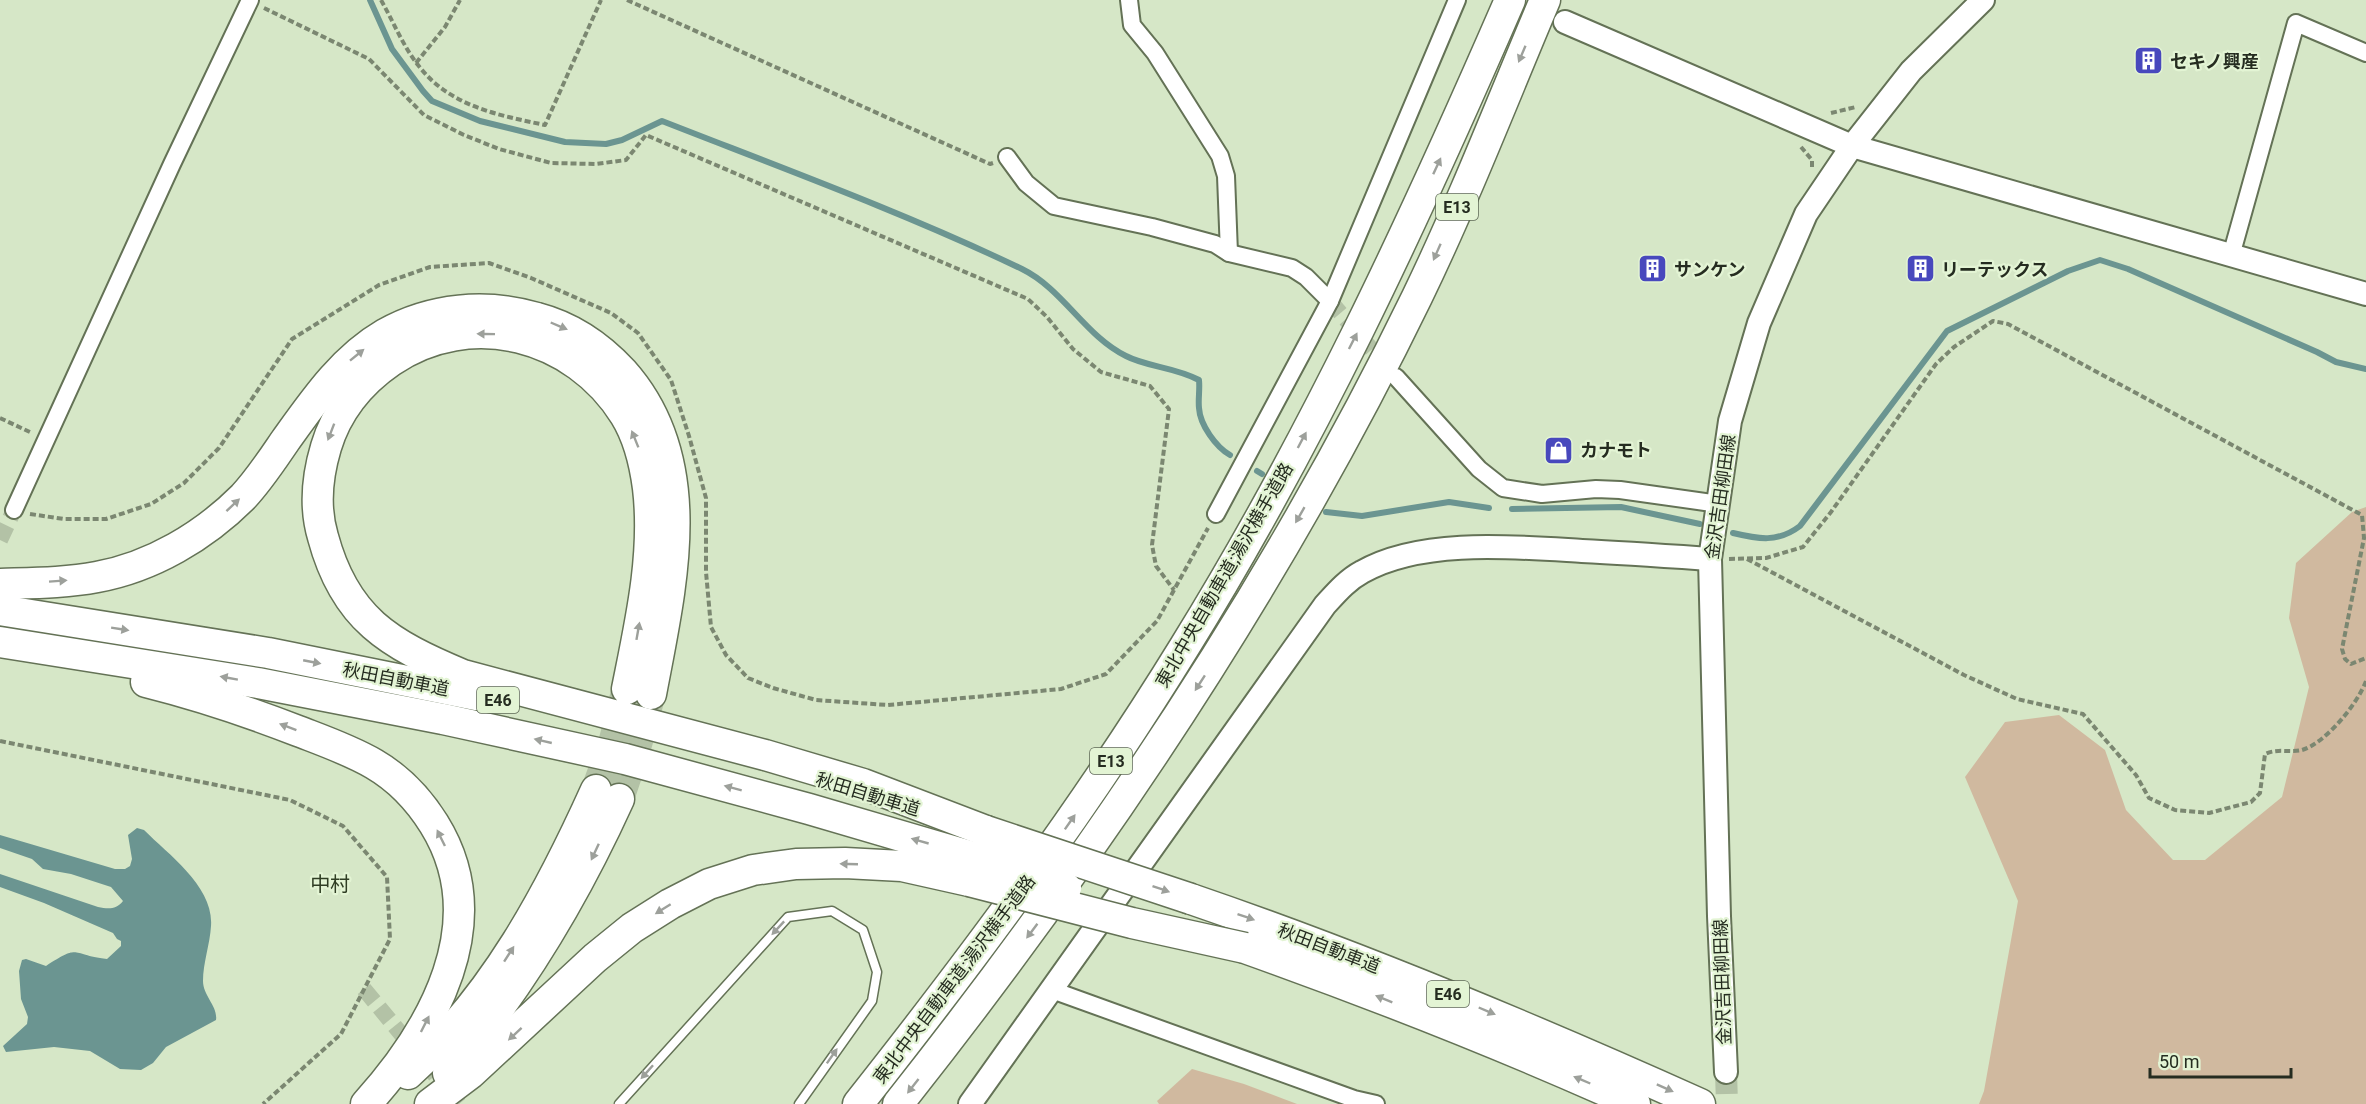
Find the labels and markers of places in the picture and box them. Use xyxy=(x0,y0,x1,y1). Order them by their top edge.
building icon: セキノ興産 xyxy=(2133,45,2165,77)
place label: セキノ興産 xyxy=(2170,51,2259,72)
building icon: サンケン xyxy=(1637,253,1669,285)
building icon: リーテックス xyxy=(1904,253,1936,285)
place label: サンケン xyxy=(1674,259,1745,280)
place label: リーテックス xyxy=(1941,259,2048,280)
shop icon: カナモト xyxy=(1543,434,1575,466)
place label: カナモト xyxy=(1580,440,1652,461)

